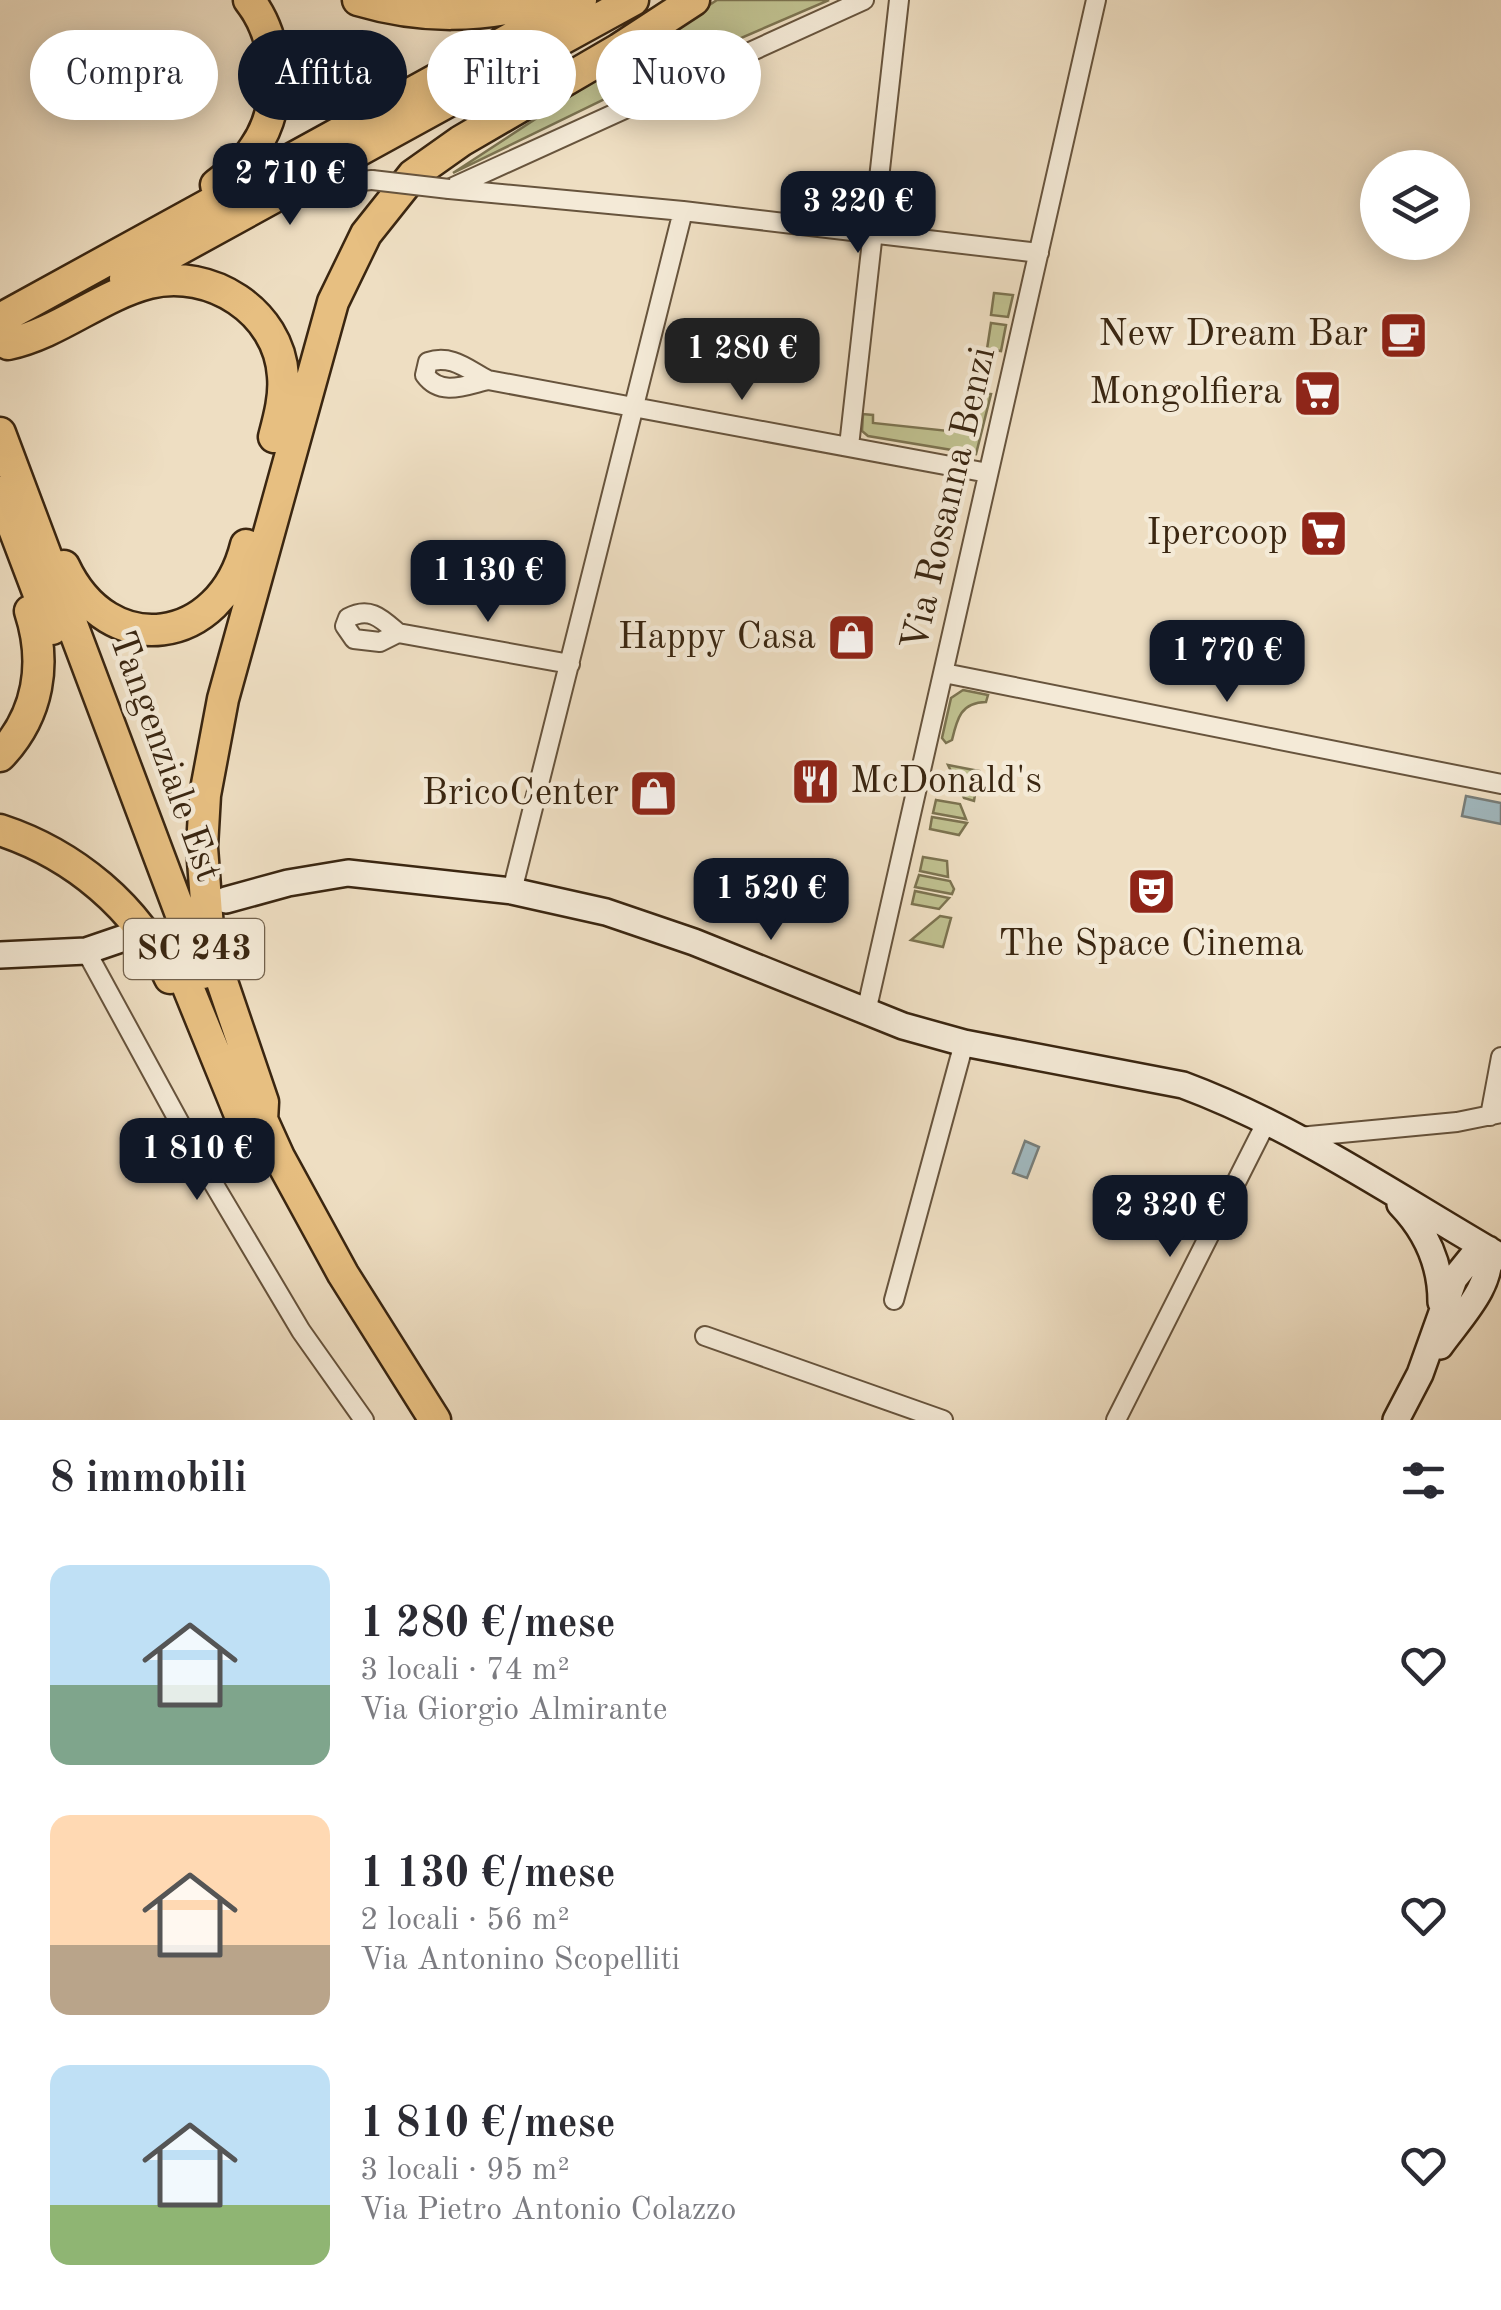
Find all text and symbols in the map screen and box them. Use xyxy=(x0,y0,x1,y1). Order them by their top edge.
chip: Compra xyxy=(30,30,218,120)
chip: Affitta xyxy=(238,30,407,120)
chip: Filtri xyxy=(427,30,576,120)
chip: Nuovo xyxy=(596,30,761,120)
pin: 2 710 € xyxy=(198,143,382,228)
map controls xyxy=(1360,150,1470,260)
button: layers xyxy=(1360,150,1470,260)
text: 2 710 € xyxy=(235,159,345,191)
pin: 3 220 € xyxy=(766,171,950,256)
text: 3 220 € xyxy=(803,187,913,219)
cafe icon: New Dream Bar xyxy=(1377,309,1429,361)
place label: New Dream Bar xyxy=(1098,316,1368,354)
pin: 1 280 € xyxy=(650,318,834,403)
text: 1 280 € xyxy=(687,334,797,366)
street label: Via Rosanna Benzi xyxy=(897,344,1003,654)
supermarket icon: Mongolfiera xyxy=(1291,367,1343,419)
place label: Mongolfiera xyxy=(1089,374,1282,412)
supermarket icon: Ipercoop xyxy=(1297,508,1349,560)
place label: Ipercoop xyxy=(1146,515,1288,553)
pin: 1 130 € xyxy=(396,540,580,625)
text: 1 130 € xyxy=(433,556,543,588)
shop icon: Happy Casa xyxy=(825,612,877,664)
place label: Happy Casa xyxy=(618,619,816,657)
pin: 1 770 € xyxy=(1135,620,1319,705)
street label: Tangenziale Est xyxy=(101,627,227,887)
text: 1 770 € xyxy=(1172,636,1282,668)
restaurant icon: McDonald's xyxy=(789,756,841,808)
place label: McDonald's xyxy=(850,763,1042,801)
shop icon: BricoCenter xyxy=(628,768,680,820)
place label: BricoCenter xyxy=(422,775,619,813)
pin: 1 520 € xyxy=(679,858,863,943)
theatre icon: The Space Cinema xyxy=(1125,865,1177,917)
text: 1 520 € xyxy=(716,874,826,906)
road number: SC 243 xyxy=(124,919,264,979)
place label: The Space Cinema xyxy=(998,926,1304,964)
pin: 1 810 € xyxy=(105,1118,289,1203)
text: 1 810 € xyxy=(142,1134,252,1166)
pin: 2 320 € xyxy=(1078,1175,1262,1260)
text: 2 320 € xyxy=(1115,1191,1225,1223)
icon: filters xyxy=(1396,1453,1451,1508)
text: 8 immobili xyxy=(50,1459,247,1501)
text: 1 280 €/mese xyxy=(360,1604,616,1646)
icon: home xyxy=(130,1605,250,1725)
icon: heart xyxy=(1396,1638,1451,1693)
text: 3 locali · 74 m² xyxy=(360,1655,570,1687)
text: Via Giorgio Almirante xyxy=(360,1695,667,1727)
text: 1 130 €/mese xyxy=(360,1854,616,1896)
icon: home xyxy=(130,1855,250,1975)
icon: heart xyxy=(1396,1888,1451,1943)
text: 2 locali · 56 m² xyxy=(360,1905,570,1937)
text: Via Antonino Scopelliti xyxy=(360,1945,680,1977)
text: 1 810 €/mese xyxy=(360,2104,616,2146)
icon: home xyxy=(130,2105,250,2225)
icon: heart xyxy=(1396,2138,1451,2193)
text: 3 locali · 95 m² xyxy=(360,2155,570,2187)
text: Via Pietro Antonio Colazzo xyxy=(360,2195,736,2227)

